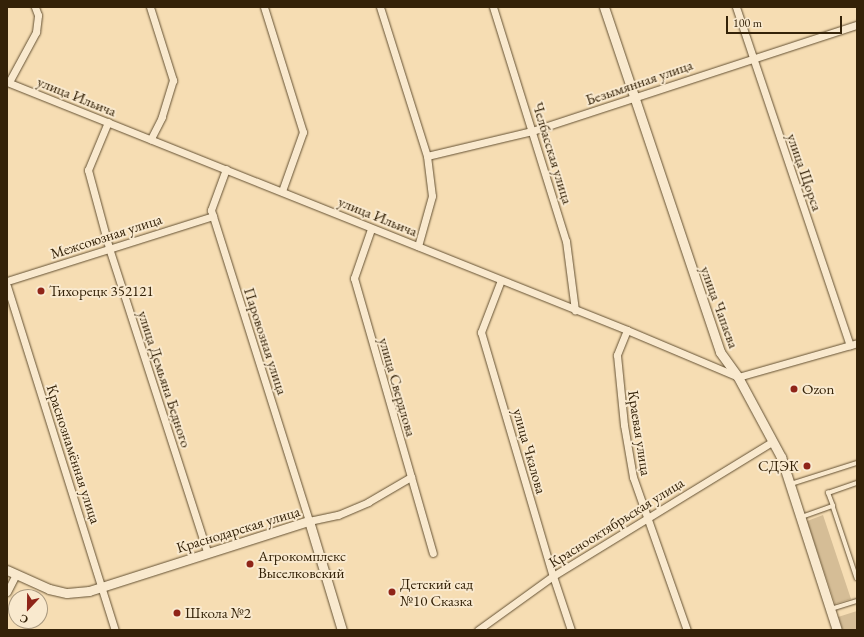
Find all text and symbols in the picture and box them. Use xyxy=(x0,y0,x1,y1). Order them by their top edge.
scale bar xyxy=(728,8,844,34)
text: 100 m xyxy=(733,15,762,31)
street label: Безымянная улица xyxy=(583,55,695,109)
street label: улица Ильича xyxy=(35,72,119,120)
street label: Челбасская улица xyxy=(529,100,577,206)
street label: улица Щорса xyxy=(783,131,827,213)
street label: улица Ильича xyxy=(336,192,420,240)
street label: Межсоюзная улица xyxy=(48,209,164,263)
street label: улица Чапаева xyxy=(697,264,743,350)
place label: Тихорецк 352121 xyxy=(49,282,154,300)
street label: Паровозная улица xyxy=(240,285,292,397)
marker: Тихорецк 352121 xyxy=(36,286,46,296)
street label: улица Демьяна Бедного xyxy=(134,308,196,450)
street label: улица Свердлова xyxy=(375,335,421,439)
place label: Ozon xyxy=(802,380,834,398)
street label: Краснознамённая улица xyxy=(43,382,105,526)
marker: Ozon xyxy=(789,384,799,394)
street label: Краевая улица xyxy=(624,389,656,477)
street label: улица Чкалова xyxy=(509,406,551,496)
place label: СДЭК xyxy=(758,457,799,475)
marker: СДЭК xyxy=(802,461,812,471)
street label: Краснооктябрьская улица xyxy=(545,473,687,571)
street label: Краснодарская улица xyxy=(174,502,302,556)
place label: Агрокомплекс Выселковский xyxy=(258,546,346,581)
marker: Агрокомплекс Выселковский xyxy=(245,559,255,569)
place label: Детский сад №10 Сказка xyxy=(400,574,473,609)
marker: Детский сад №10 Сказка xyxy=(387,587,397,597)
north arrow xyxy=(8,589,48,629)
place label: Школа №2 xyxy=(185,604,251,622)
marker: Школа №2 xyxy=(172,608,182,618)
text: С xyxy=(18,611,30,627)

